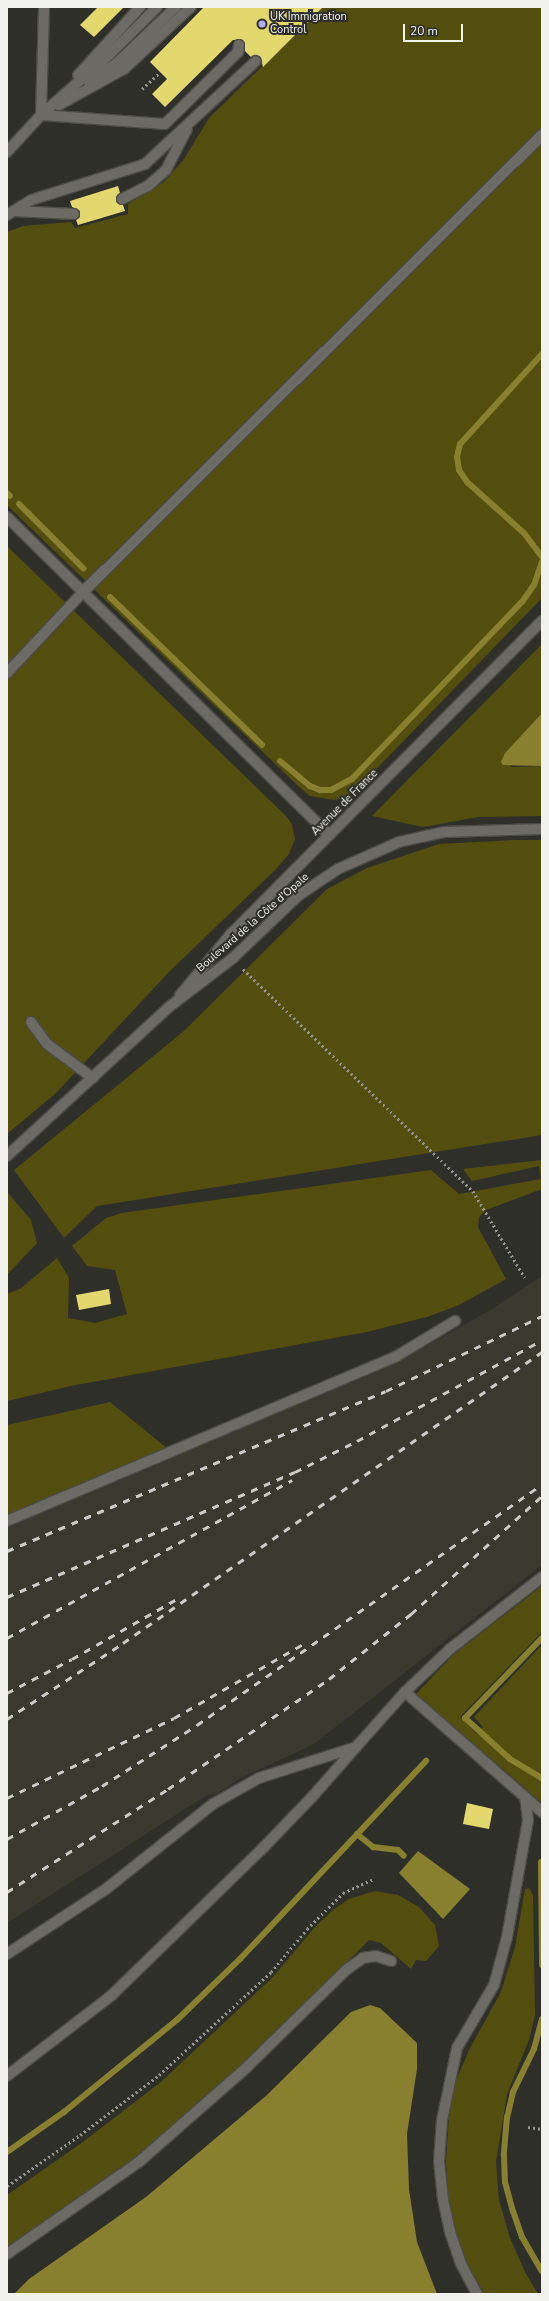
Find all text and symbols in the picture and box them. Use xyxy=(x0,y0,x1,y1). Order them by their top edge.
place label: UK Immigration Control xyxy=(270,11,347,37)
scale bar xyxy=(405,16,465,42)
marker: UK Immigration Control xyxy=(257,19,267,29)
text: 20 m xyxy=(410,23,438,39)
street label: Avenue de France xyxy=(309,767,381,839)
street label: Boulevard de la Côte d'Opale xyxy=(194,871,312,975)

